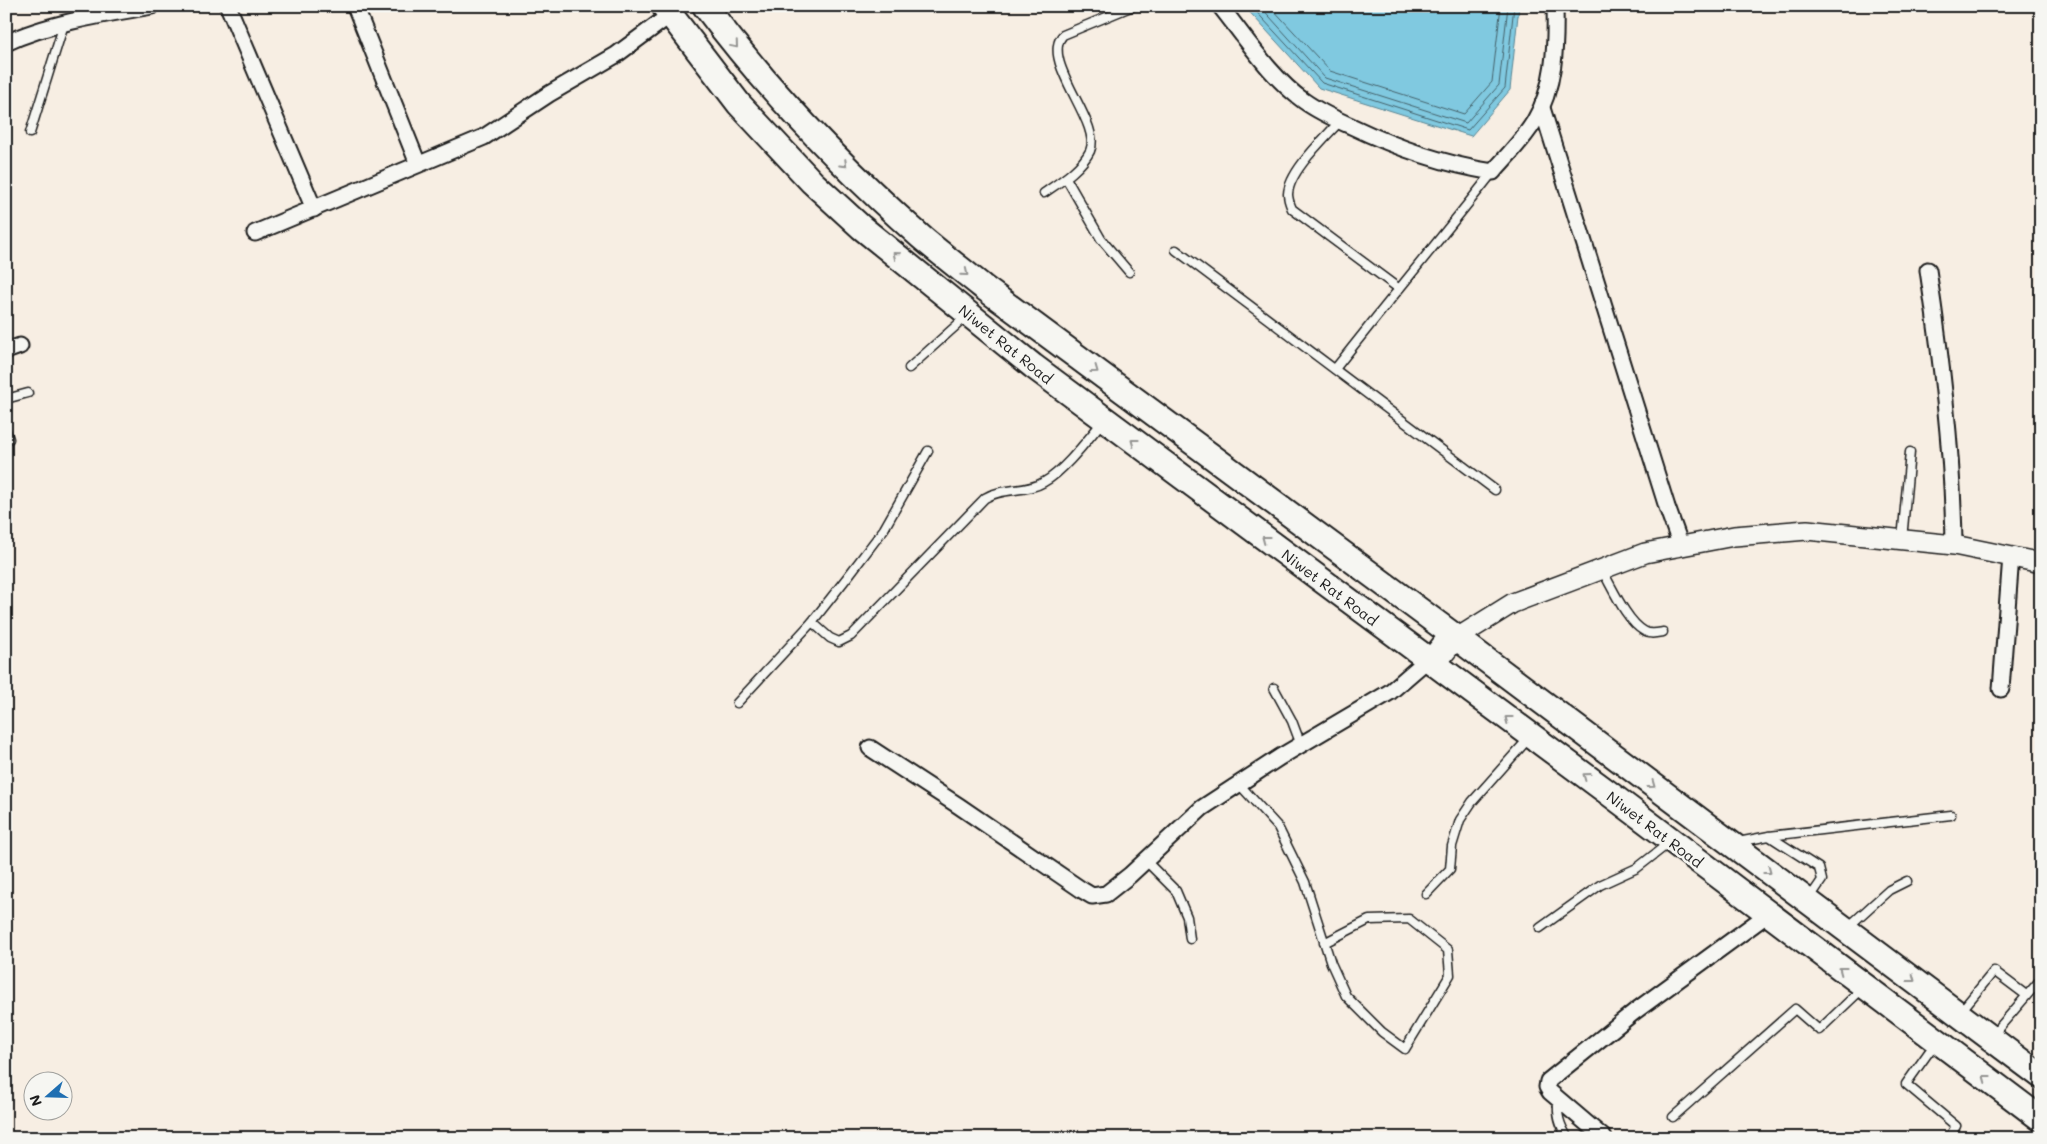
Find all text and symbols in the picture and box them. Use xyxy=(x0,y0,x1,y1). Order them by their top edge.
one-way arrow xyxy=(729,39,738,48)
one-way arrow xyxy=(839,158,848,167)
one-way arrow xyxy=(893,253,902,261)
one-way arrow xyxy=(959,267,968,275)
street label: Niwet Rat Road xyxy=(955,300,1057,388)
one-way arrow xyxy=(1089,365,1098,373)
one-way arrow xyxy=(1130,439,1140,448)
one-way arrow xyxy=(1261,536,1271,545)
street label: Niwet Rat Road xyxy=(1278,544,1382,630)
one-way arrow xyxy=(1504,716,1514,725)
one-way arrow xyxy=(1582,773,1591,782)
one-way arrow xyxy=(1646,779,1655,788)
street label: Niwet Rat Road xyxy=(1603,786,1707,872)
one-way arrow xyxy=(1762,865,1772,874)
one-way arrow xyxy=(1839,967,1848,975)
one-way arrow xyxy=(1906,973,1916,982)
north arrow xyxy=(22,1072,72,1122)
one-way arrow xyxy=(1983,1075,1992,1083)
text: N xyxy=(25,1092,46,1109)

